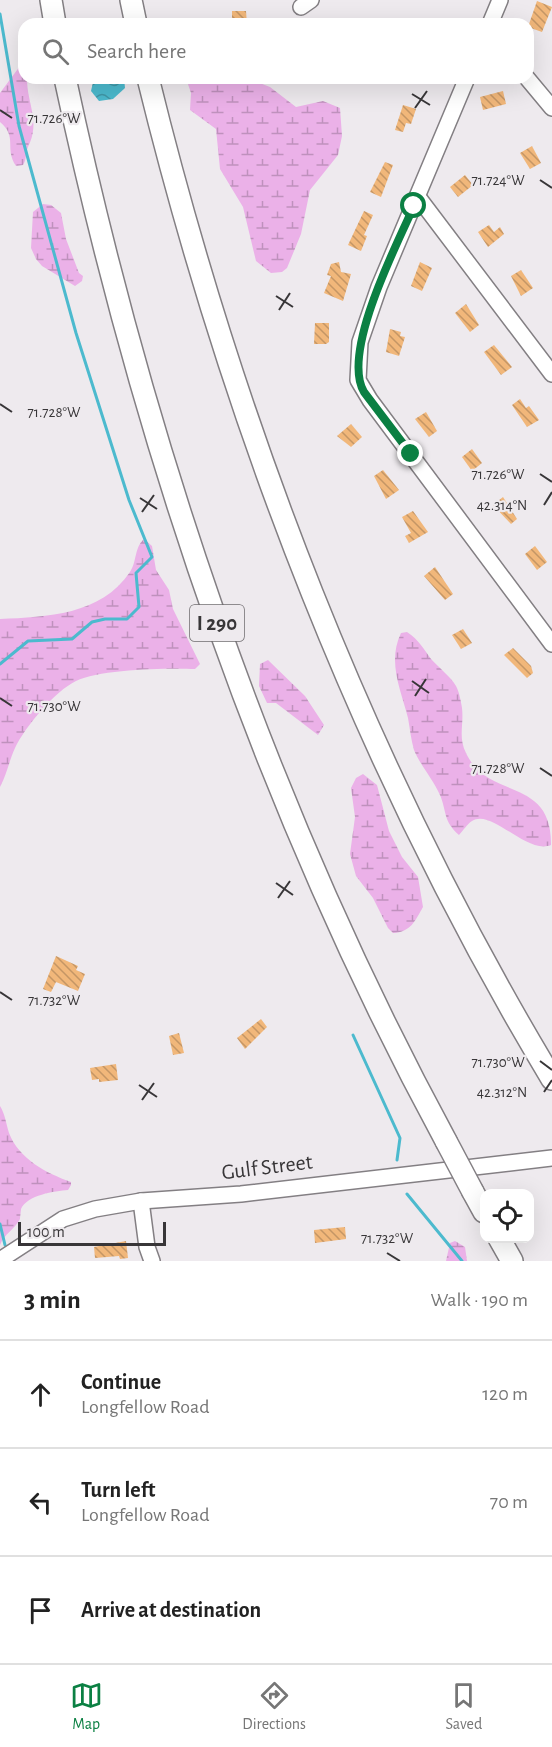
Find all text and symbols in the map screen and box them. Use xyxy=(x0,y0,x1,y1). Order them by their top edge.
search box xyxy=(18,18,534,84)
icon: search xyxy=(39,35,72,68)
text: Search here xyxy=(87,40,186,62)
text: 71.726°W xyxy=(28,111,81,126)
text: 71.724°W xyxy=(471,173,525,188)
route start xyxy=(400,192,426,218)
text: 71.728°W xyxy=(27,405,81,420)
route end xyxy=(397,440,423,466)
text: 71.726°W xyxy=(472,467,525,482)
text: 42.314°N xyxy=(477,498,527,513)
road number: I 290 xyxy=(190,605,244,641)
text: 71.730°W xyxy=(27,699,81,714)
text: 71.728°W xyxy=(471,761,525,776)
text: 71.732°W xyxy=(28,993,81,1008)
text: 71.730°W xyxy=(471,1055,525,1070)
text: 42.312°N xyxy=(477,1085,527,1100)
street label: Gulf Street xyxy=(220,1151,314,1183)
map controls xyxy=(480,1189,534,1243)
button: locate xyxy=(480,1189,534,1243)
scale bar xyxy=(18,1219,166,1246)
text: 100 m xyxy=(27,1224,65,1240)
text: 71.732°W xyxy=(361,1231,414,1246)
text: 3 min xyxy=(24,1287,81,1313)
text: Walk · 190 m xyxy=(431,1290,528,1310)
text: Continue xyxy=(81,1371,161,1393)
icon: ahead xyxy=(24,1378,57,1411)
text: 120 m xyxy=(482,1384,528,1404)
text: Longfellow Road xyxy=(81,1397,210,1417)
text: Turn left xyxy=(81,1479,155,1501)
icon: left xyxy=(24,1486,57,1519)
text: 70 m xyxy=(490,1492,528,1512)
text: Longfellow Road xyxy=(81,1505,210,1525)
icon: arrive xyxy=(24,1594,57,1627)
text: Arrive at destination xyxy=(81,1599,261,1621)
tab: Map xyxy=(70,1679,103,1734)
tab: Directions xyxy=(242,1679,306,1734)
tab: Saved xyxy=(446,1679,482,1734)

